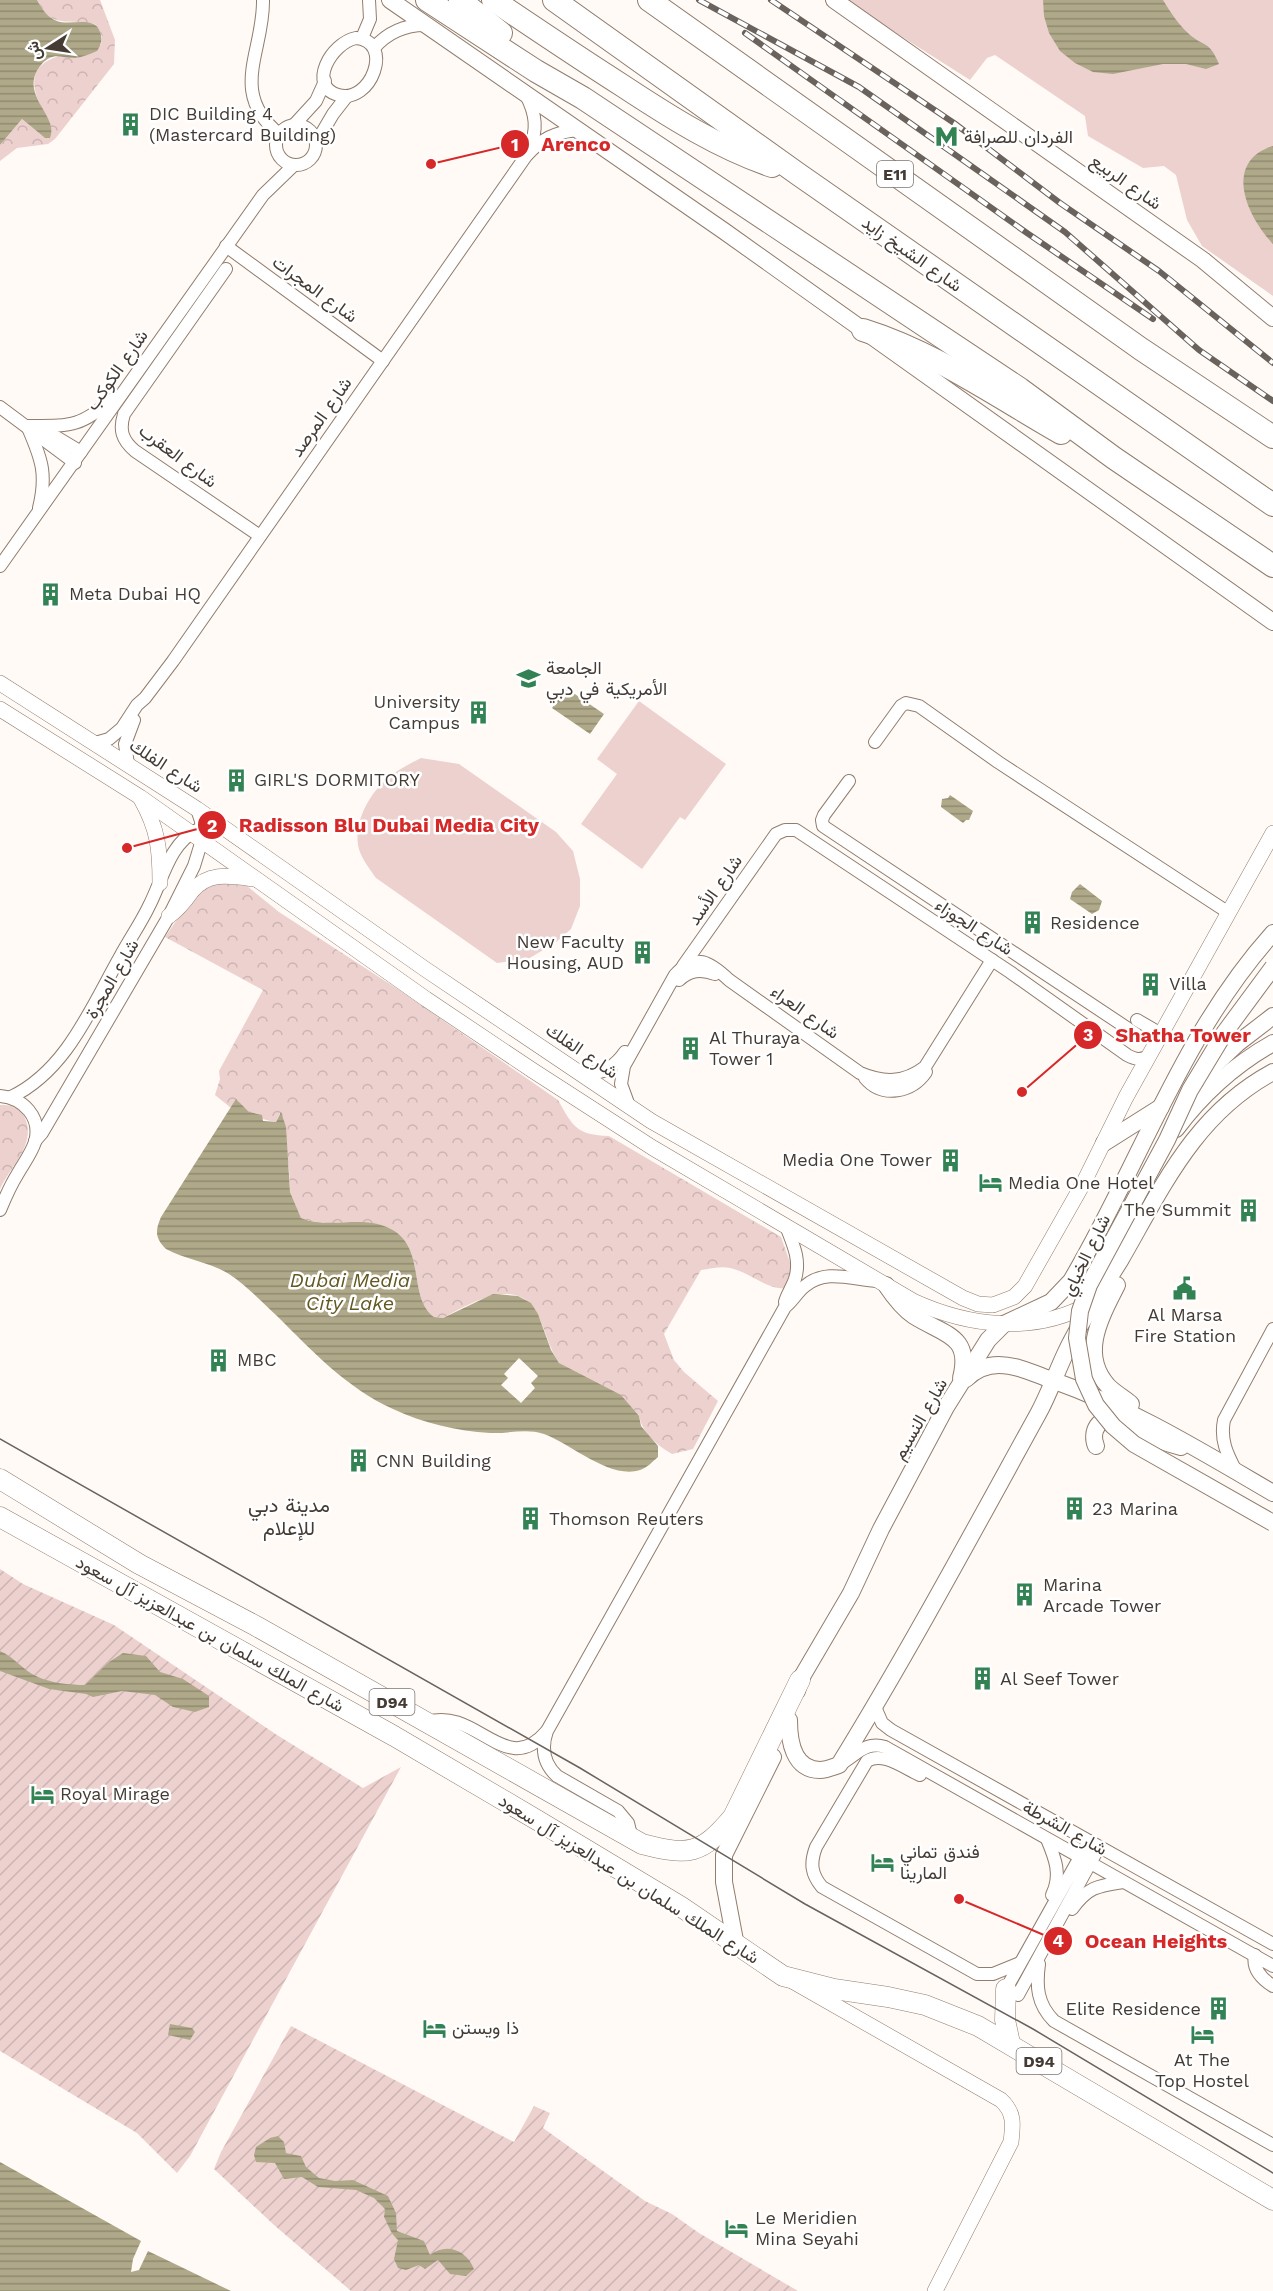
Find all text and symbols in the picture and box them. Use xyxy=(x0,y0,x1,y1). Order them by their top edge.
north arrow xyxy=(18,18,78,78)
text: ش xyxy=(23,40,45,62)
place label: DIC Building 4 (Mastercard Building) xyxy=(149,103,336,145)
building icon: DIC Building 4 (Mastercard Building) xyxy=(118,111,144,137)
metro station icon: الفردان للصرافة xyxy=(933,124,959,150)
callout: Arenco xyxy=(500,125,623,163)
place label: الفردان للصرافة xyxy=(964,126,1073,148)
text: Arenco xyxy=(541,132,611,156)
text: 1 xyxy=(511,134,519,155)
street label: شارع الربيع xyxy=(1086,150,1166,215)
road number: E11 xyxy=(877,161,913,187)
street label: شارع الشيخ زايد xyxy=(857,211,966,297)
street label: شارع المجرات xyxy=(268,251,362,328)
street label: شارع الكوكب xyxy=(81,325,154,415)
street label: شارع المرصد xyxy=(286,373,357,462)
street label: شارع العقرب xyxy=(134,419,221,493)
building icon: Meta Dubai HQ xyxy=(38,581,64,607)
place label: Meta Dubai HQ xyxy=(69,583,201,604)
place label: الجامعة الأمريكية في دبي xyxy=(546,657,667,704)
school or university icon: الجامعة الأمريكية في دبي xyxy=(515,665,541,691)
place label: University Campus xyxy=(374,691,461,733)
building icon: University Campus xyxy=(465,699,491,725)
street label: شارع الفلك xyxy=(125,734,207,799)
building icon: GIRL'S DORMITORY xyxy=(223,767,249,793)
place label: GIRL'S DORMITORY xyxy=(254,769,420,790)
callout: Radisson Blu Dubai Media City xyxy=(197,806,551,844)
text: Radisson Blu Dubai Media City xyxy=(239,813,540,837)
text: 2 xyxy=(207,815,217,836)
street label: شارع الأسد xyxy=(683,851,748,930)
street label: شارع الجوزاء xyxy=(930,894,1017,961)
building icon: Residence xyxy=(1019,910,1045,936)
place label: Residence xyxy=(1050,912,1140,933)
place label: New Faculty Housing, AUD xyxy=(507,931,625,973)
street label: شارع المجرة xyxy=(80,935,144,1023)
building icon: New Faculty Housing, AUD xyxy=(629,939,655,965)
building icon: Villa xyxy=(1138,971,1164,997)
place label: Villa xyxy=(1169,973,1207,994)
street label: شارع العراء xyxy=(766,980,844,1045)
callout: Shatha Tower xyxy=(1073,1016,1263,1054)
street label: شارع الفلك xyxy=(541,1019,622,1084)
text: Shatha Tower xyxy=(1115,1023,1251,1047)
text: 3 xyxy=(1083,1024,1093,1045)
place label: Al Thuraya Tower 1 xyxy=(709,1027,800,1069)
building icon: Al Thuraya Tower 1 xyxy=(678,1035,704,1061)
building icon: Media One Tower xyxy=(937,1147,963,1173)
place label: Media One Tower xyxy=(782,1149,932,1170)
hotel icon: Media One Hotel xyxy=(977,1170,1003,1196)
place label: Media One Hotel xyxy=(1008,1172,1154,1193)
building icon: The Summit xyxy=(1236,1197,1262,1223)
place label: The Summit xyxy=(1124,1199,1231,1220)
street label: شارع الخياي xyxy=(1057,1211,1119,1301)
water label: Dubai Media City Lake xyxy=(290,1268,410,1315)
public building icon: Al Marsa Fire Station xyxy=(1172,1276,1198,1302)
place label: Al Marsa Fire Station xyxy=(1134,1304,1236,1346)
building icon: MBC xyxy=(206,1347,232,1373)
place label: MBC xyxy=(237,1349,276,1370)
street label: شارع النسيم xyxy=(888,1374,953,1464)
building icon: CNN Building xyxy=(345,1448,371,1474)
place label: CNN Building xyxy=(376,1450,491,1471)
district label: مدينة دبي للإعلام xyxy=(248,1493,330,1541)
building icon: 23 Marina xyxy=(1061,1496,1087,1522)
place label: 23 Marina xyxy=(1092,1498,1178,1519)
building icon: Thomson Reuters xyxy=(518,1506,544,1532)
place label: Thomson Reuters xyxy=(549,1508,704,1529)
street label: شارع الملك سلمان بن عبدالعزيز آل سعود xyxy=(72,1551,348,1718)
place label: Marina Arcade Tower xyxy=(1043,1574,1161,1616)
building icon: Marina Arcade Tower xyxy=(1012,1582,1038,1608)
building icon: Al Seef Tower xyxy=(969,1666,995,1692)
place label: Al Seef Tower xyxy=(1000,1668,1119,1689)
road number: D94 xyxy=(370,1689,414,1715)
hotel icon: Royal Mirage xyxy=(29,1781,55,1807)
place label: Royal Mirage xyxy=(60,1783,170,1804)
street label: شارع الملك سلمان بن عبدالعزيز آل سعود xyxy=(494,1789,763,1970)
street label: شارع الشرطة xyxy=(1018,1796,1111,1861)
place label: فندق تماني المارينا xyxy=(900,1841,980,1884)
hotel icon: فندق تماني المارينا xyxy=(869,1849,895,1875)
callout: Ocean Heights xyxy=(1043,1922,1239,1960)
text: Ocean Heights xyxy=(1085,1929,1228,1953)
text: 4 xyxy=(1052,1930,1064,1951)
building icon: Elite Residence xyxy=(1206,1996,1232,2022)
place label: Elite Residence xyxy=(1066,1998,1201,2019)
hotel icon: ذا ويستن xyxy=(421,2015,447,2041)
place label: ذا ويستن xyxy=(452,2017,519,2039)
hotel icon: At The Top Hostel xyxy=(1189,2021,1215,2047)
road number: D94 xyxy=(1016,2048,1062,2074)
place label: At The Top Hostel xyxy=(1155,2049,1249,2091)
place label: Le Meridien Mina Seyahi xyxy=(755,2207,859,2249)
hotel icon: Le Meridien Mina Seyahi xyxy=(724,2215,750,2241)

